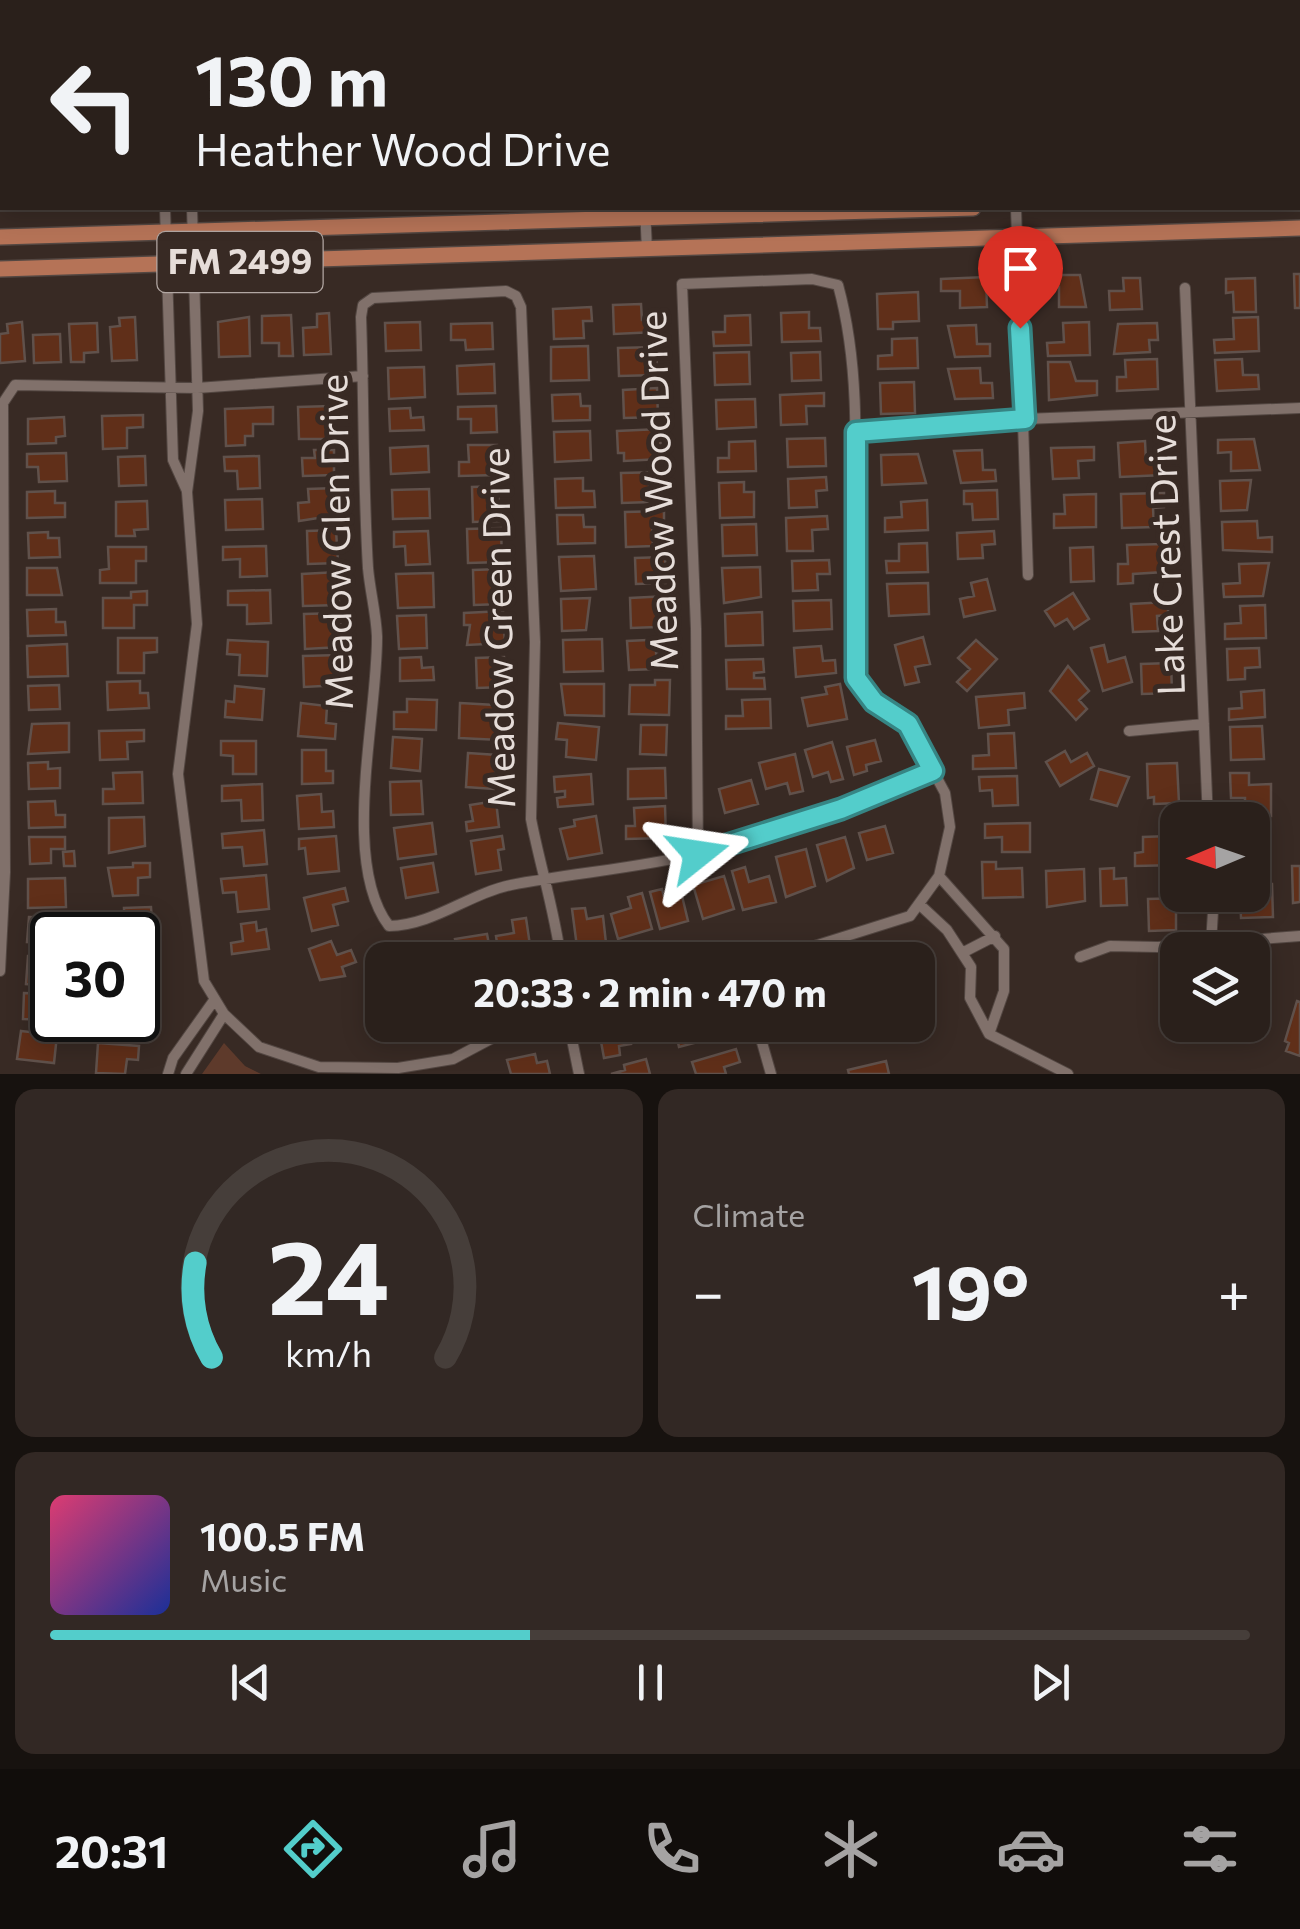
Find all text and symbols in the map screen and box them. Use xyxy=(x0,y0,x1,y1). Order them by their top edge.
text: 130 m xyxy=(195,35,388,120)
icon: left xyxy=(30,40,160,170)
text: Heather Wood Drive xyxy=(195,120,610,175)
pin xyxy=(978,226,1063,329)
road number: FM 2499 xyxy=(158,232,322,292)
icon: arrive xyxy=(993,241,1048,296)
street label: Meadow Wood Drive xyxy=(627,310,686,672)
street label: Meadow Glen Drive xyxy=(308,374,361,711)
street label: Lake Crest Drive xyxy=(1136,414,1193,696)
street label: Meadow Green Drive xyxy=(470,447,523,809)
position arrow xyxy=(646,802,750,906)
north arrow xyxy=(1160,802,1270,912)
map controls xyxy=(1160,802,1270,1042)
speed limit sign: 30 xyxy=(30,912,160,1042)
button: layers xyxy=(1160,932,1270,1042)
text: 20:33 · 2 min · 470 m xyxy=(473,968,827,1015)
text: Climate xyxy=(693,1194,805,1234)
text: 24 xyxy=(268,1209,390,1336)
text: 19° xyxy=(912,1244,1030,1335)
text: − xyxy=(693,1257,724,1324)
text: + xyxy=(1218,1257,1250,1324)
text: km/h xyxy=(285,1331,372,1374)
text: 100.5 FM xyxy=(200,1512,365,1559)
text: Music xyxy=(200,1559,287,1599)
icon: previous xyxy=(223,1655,278,1710)
icon: pause xyxy=(623,1655,678,1710)
icon: next xyxy=(1023,1655,1078,1710)
icon: directions xyxy=(278,1814,348,1884)
icon: music xyxy=(457,1814,527,1884)
icon: phone xyxy=(637,1814,707,1884)
icon: climate xyxy=(816,1814,886,1884)
icon: car xyxy=(996,1814,1066,1884)
icon: filters xyxy=(1175,1814,1245,1884)
text: 20:31 xyxy=(55,1822,168,1877)

